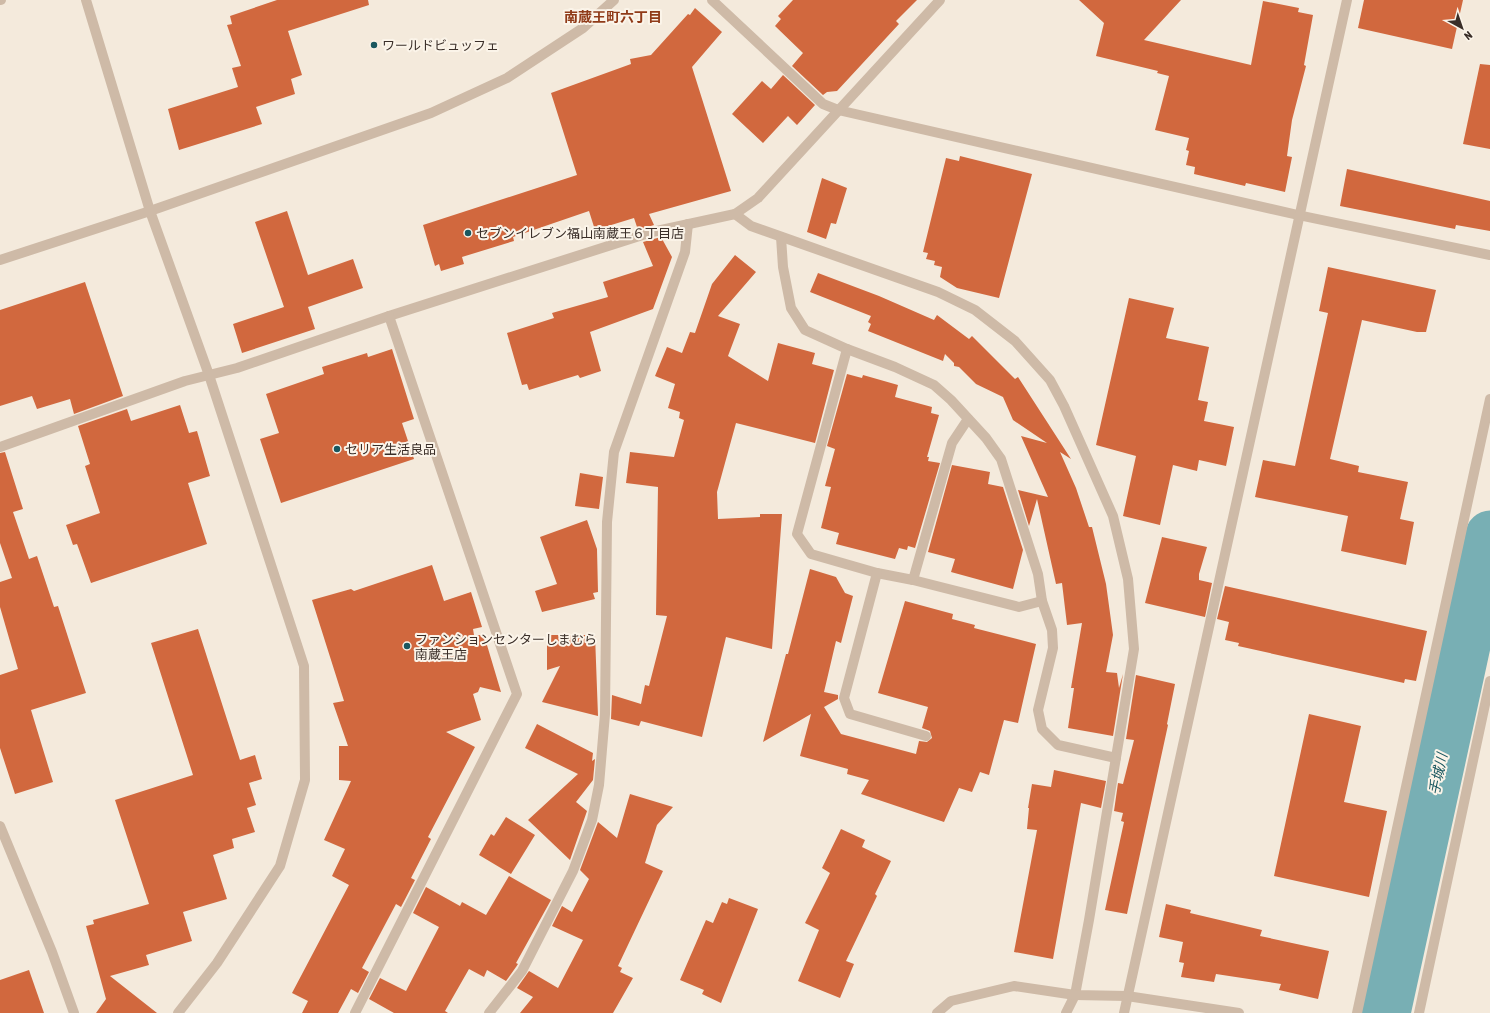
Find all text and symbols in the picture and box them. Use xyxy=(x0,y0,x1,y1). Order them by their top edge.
north arrow xyxy=(1442,8,1482,48)
district label: 南蔵王町六丁目 xyxy=(564,9,662,25)
text: N xyxy=(1462,29,1475,42)
place label: ワールドビュッフェ xyxy=(382,38,499,53)
marker: ワールドビュッフェ xyxy=(369,40,379,50)
place label: セブンイレブン福山南蔵王６丁目店 xyxy=(476,226,684,241)
marker: セブンイレブン福山南蔵王６丁目店 xyxy=(463,228,473,238)
place label: セリア生活良品 xyxy=(345,442,436,457)
marker: セリア生活良品 xyxy=(332,444,342,454)
place label: ファンションセンターしまむら 南蔵王店 xyxy=(415,632,597,662)
marker: ファンションセンターしまむら 南蔵王店 xyxy=(402,641,412,651)
water label: 手城川 xyxy=(1426,750,1451,796)

